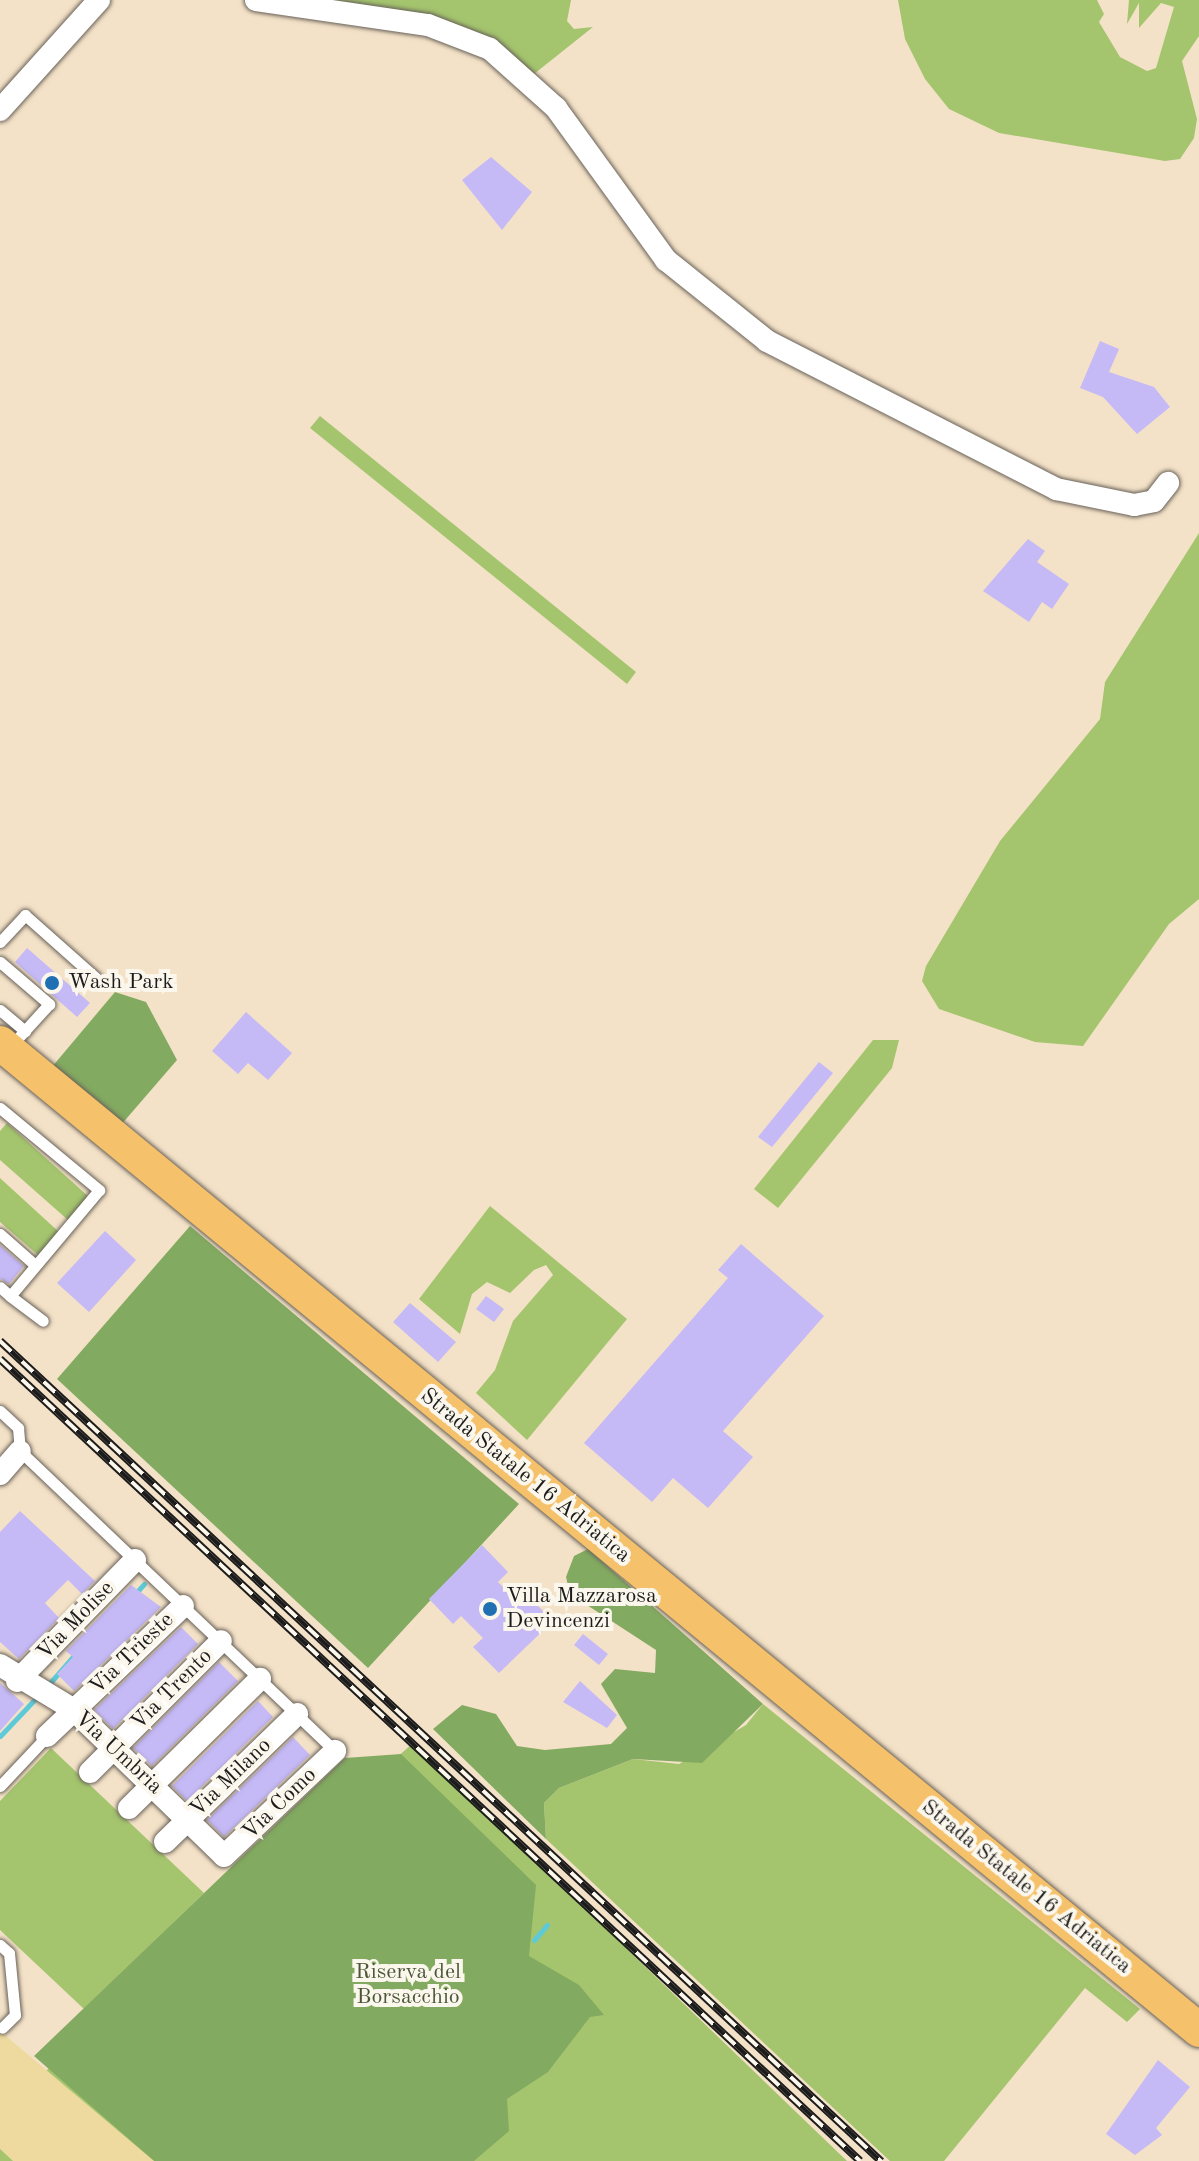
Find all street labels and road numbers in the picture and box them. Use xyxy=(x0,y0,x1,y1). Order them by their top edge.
street label: Strada Statale 16 Adriatica xyxy=(415,1383,635,1569)
street label: Via Molise xyxy=(32,1576,120,1666)
street label: Via Trieste xyxy=(84,1607,180,1701)
street label: Via Trento xyxy=(126,1644,218,1736)
street label: Via Umbria xyxy=(69,1706,167,1800)
street label: Via Milano xyxy=(185,1733,277,1823)
street label: Via Como xyxy=(237,1762,323,1846)
street label: Strada Statale 16 Adriatica xyxy=(916,1794,1136,1980)

